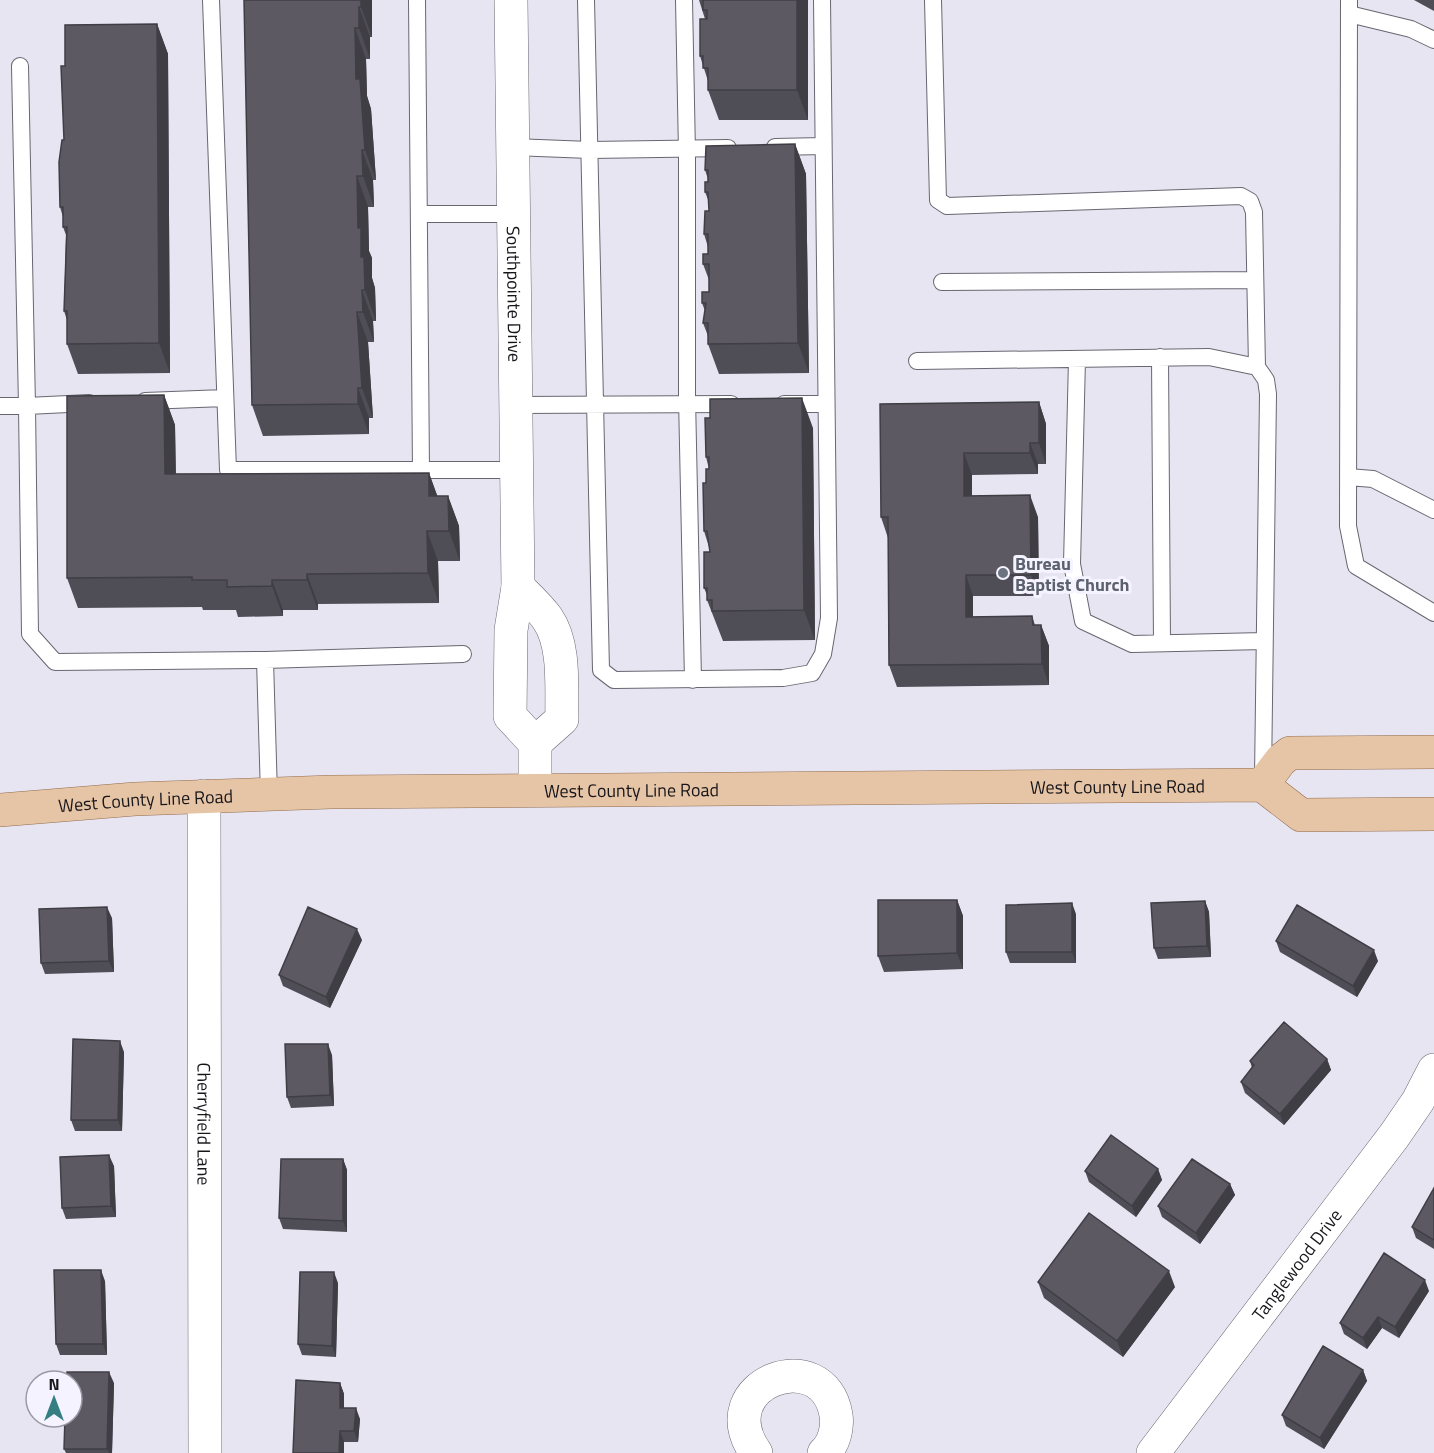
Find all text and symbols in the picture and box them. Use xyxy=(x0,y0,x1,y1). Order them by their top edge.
street label: Southpointe Drive xyxy=(500,226,529,362)
place label: Bureau Baptist Church xyxy=(1015,550,1130,598)
marker: Bureau Baptist Church xyxy=(996,566,1010,580)
street label: West County Line Road xyxy=(1030,772,1205,800)
street label: West County Line Road xyxy=(544,776,719,804)
street label: West County Line Road xyxy=(57,782,233,819)
street label: Cherryfield Lane xyxy=(191,1063,218,1185)
street label: Tanglewood Drive xyxy=(1245,1203,1348,1326)
north arrow xyxy=(24,1369,84,1429)
text: N xyxy=(48,1372,60,1396)

